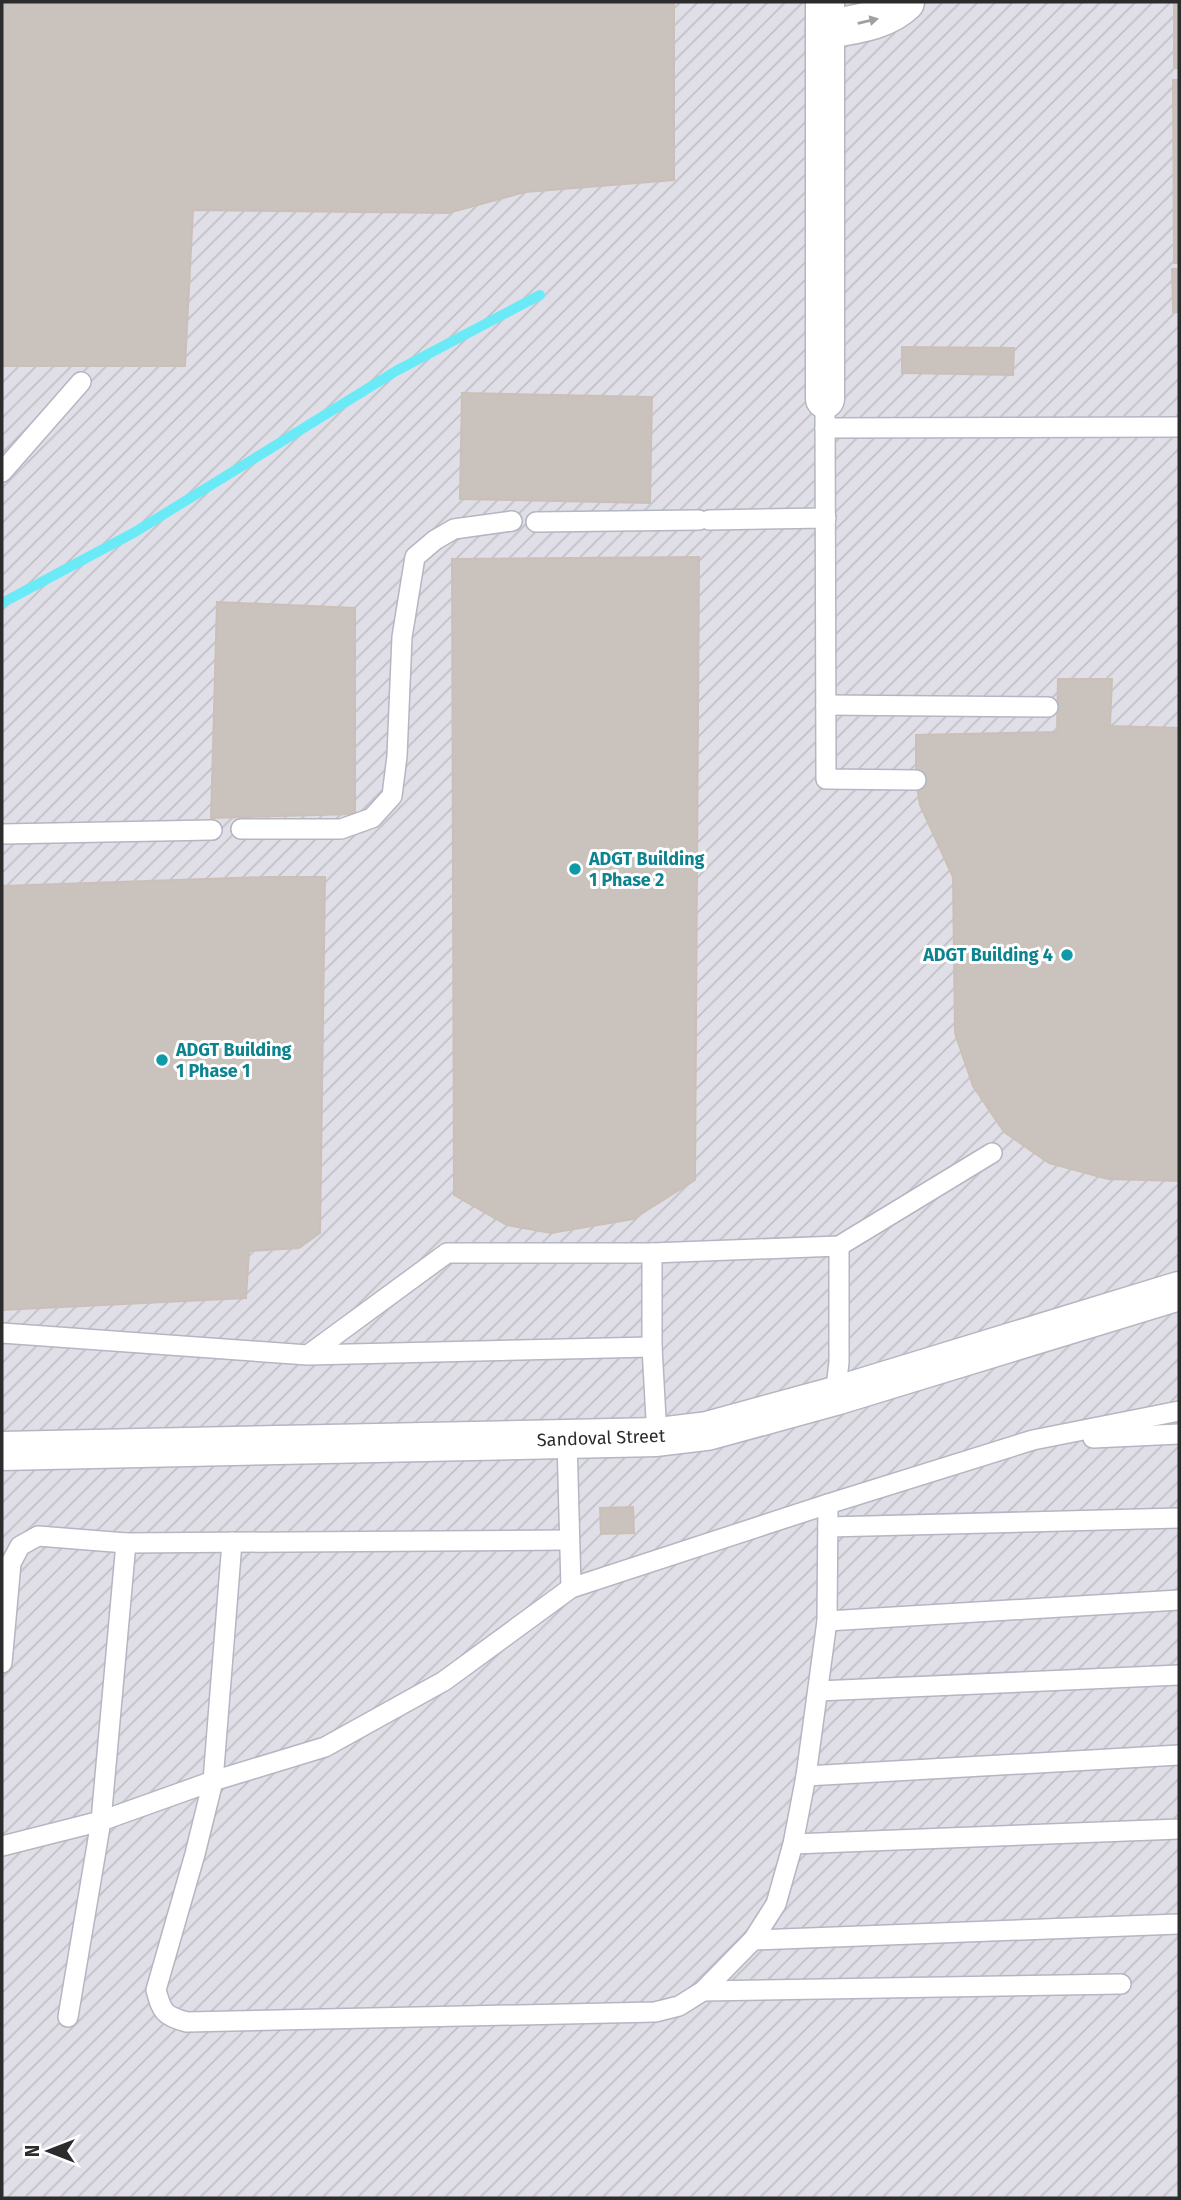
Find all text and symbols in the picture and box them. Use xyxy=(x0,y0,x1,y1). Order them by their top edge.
one-way arrow xyxy=(857,15,879,26)
place label: ADGT Building 1 Phase 2 xyxy=(588,848,705,891)
marker: ADGT Building 1 Phase 2 xyxy=(567,861,583,877)
place label: ADGT Building 4 xyxy=(922,944,1053,966)
marker: ADGT Building 4 xyxy=(1059,947,1075,963)
place label: ADGT Building 1 Phase 1 xyxy=(175,1039,292,1082)
marker: ADGT Building 1 Phase 1 xyxy=(154,1052,170,1068)
street label: Sandoval Street xyxy=(536,1425,666,1451)
north arrow xyxy=(14,2116,84,2186)
text: N xyxy=(21,2145,44,2157)

